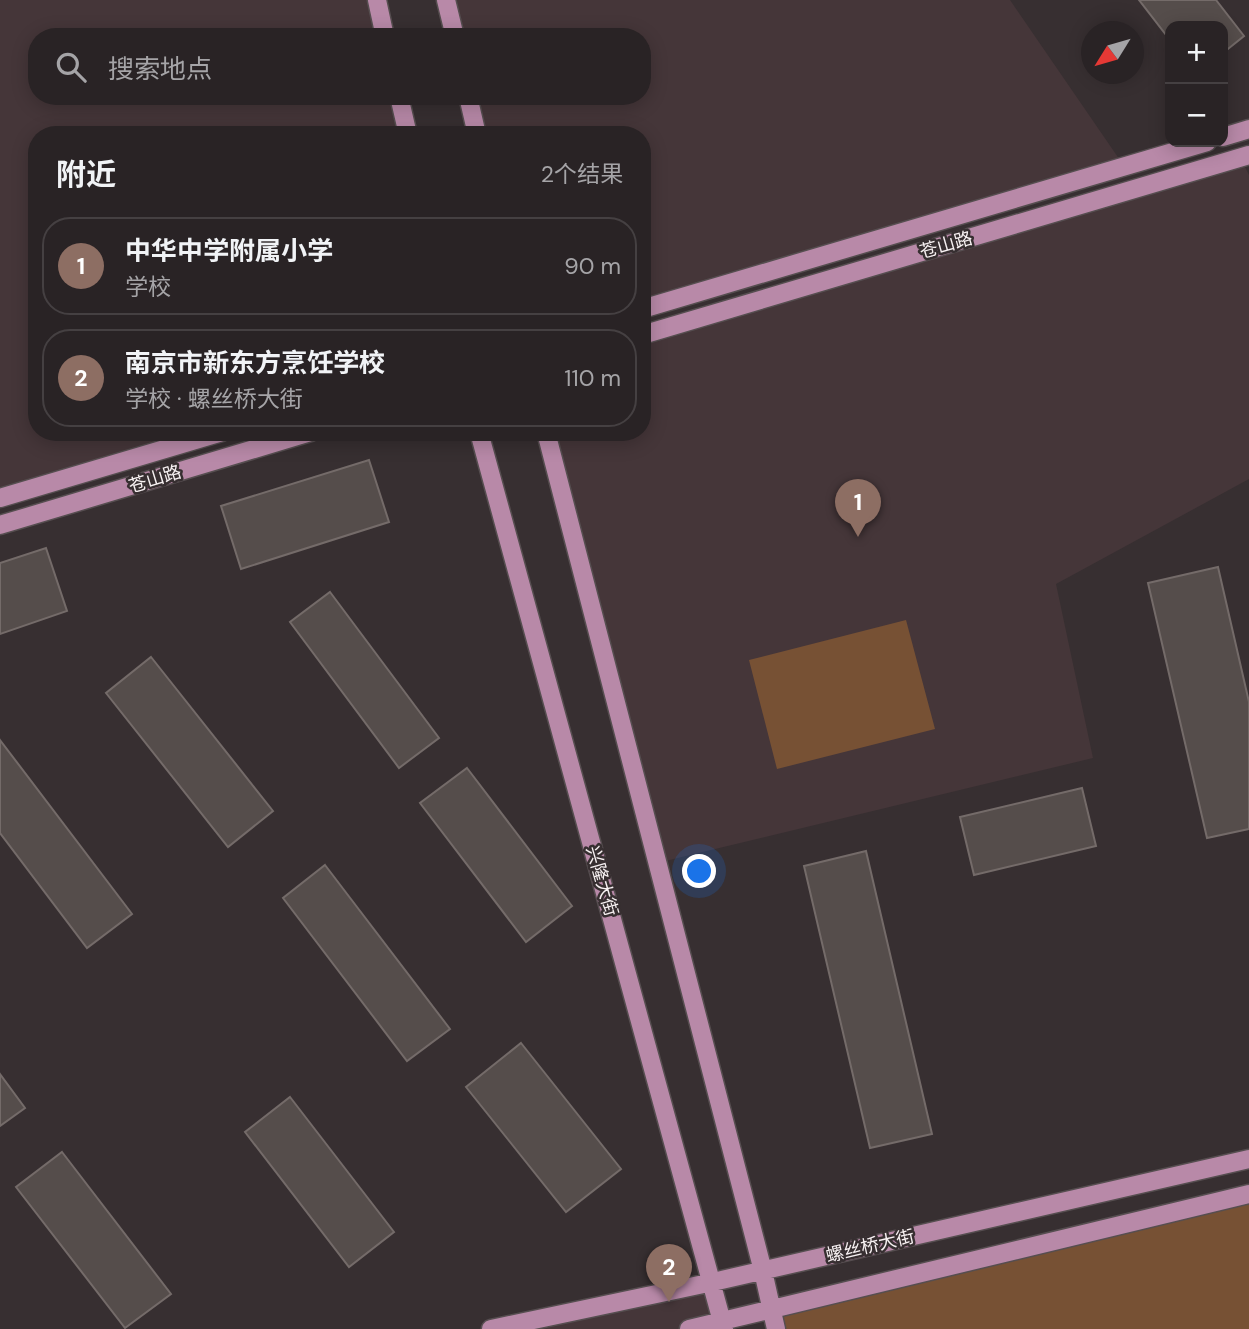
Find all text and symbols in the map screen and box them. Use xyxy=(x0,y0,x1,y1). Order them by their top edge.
north arrow xyxy=(1081,21,1144,84)
map controls xyxy=(1165,21,1228,147)
button: + xyxy=(1165,21,1228,84)
search box xyxy=(28,28,651,105)
icon: search xyxy=(52,48,90,86)
text: 搜索地点 xyxy=(108,52,212,86)
button: − xyxy=(1165,84,1228,147)
text: 附近 xyxy=(56,155,116,194)
text: 2个结果 xyxy=(541,159,623,189)
street label: 苍山路 xyxy=(917,226,975,264)
text: 中华中学附属小学 xyxy=(125,234,333,268)
text: 1 xyxy=(77,251,85,281)
text: 90 m xyxy=(564,251,621,281)
text: 学校 xyxy=(125,272,171,302)
text: 南京市新东方烹饪学校 xyxy=(125,346,385,380)
text: 2 xyxy=(74,363,88,393)
text: 110 m xyxy=(564,363,621,393)
text: 学校 · 螺丝桥大街 xyxy=(125,384,303,414)
street label: 苍山路 xyxy=(126,460,184,498)
pin: 1 xyxy=(835,479,881,537)
street label: 兴隆大街 xyxy=(581,843,623,919)
your location xyxy=(682,854,716,888)
street label: 螺丝桥大街 xyxy=(823,1224,917,1268)
pin: 2 xyxy=(646,1244,692,1302)

